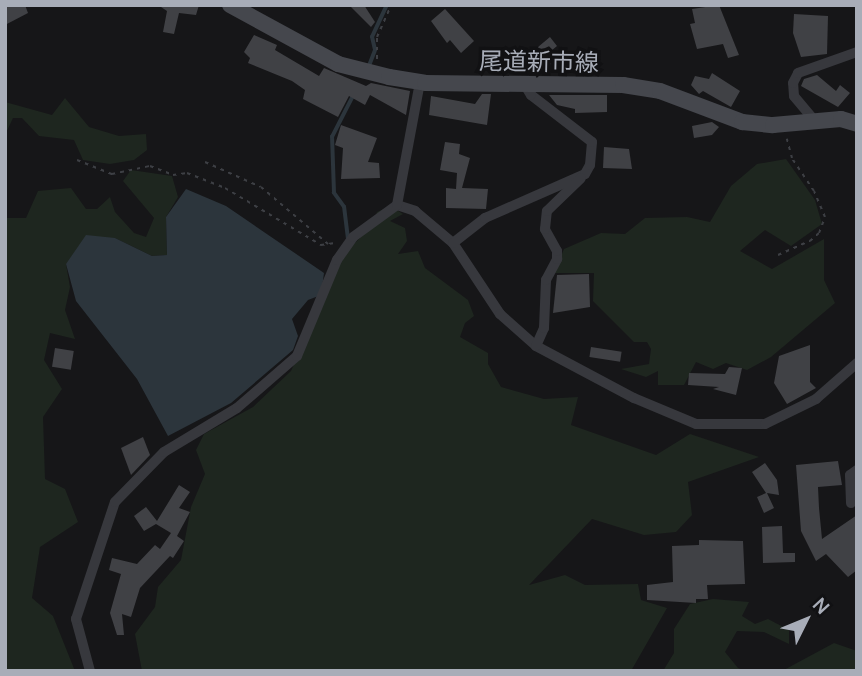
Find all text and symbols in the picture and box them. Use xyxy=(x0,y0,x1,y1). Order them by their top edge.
street label: 尾道新市線 xyxy=(479,46,599,76)
north arrow xyxy=(771,585,841,655)
text: N xyxy=(807,592,836,620)

